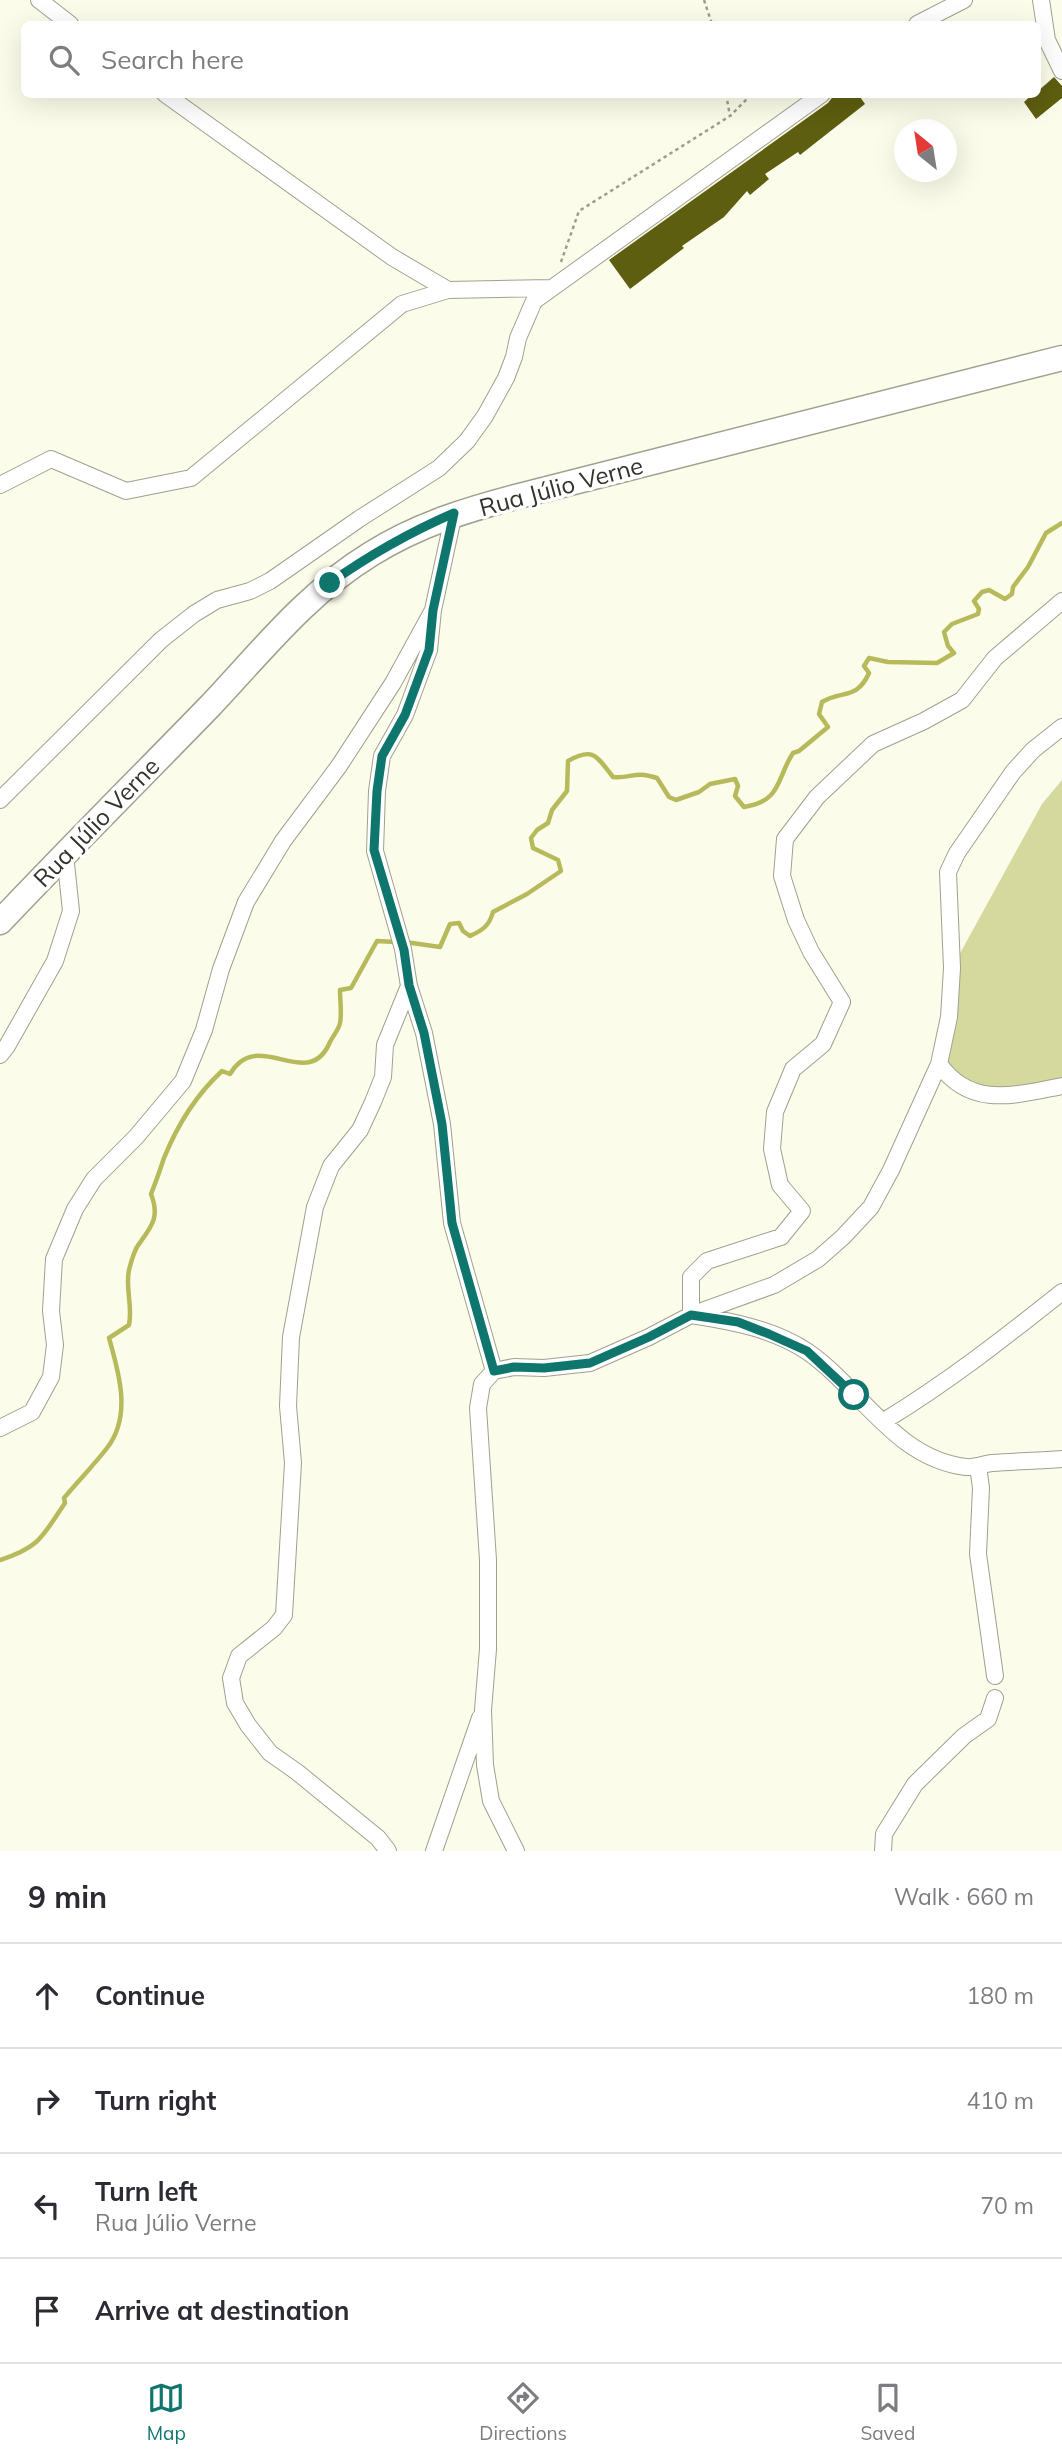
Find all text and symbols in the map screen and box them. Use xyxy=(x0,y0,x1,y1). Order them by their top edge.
search box xyxy=(21,21,1041,98)
icon: search xyxy=(45,41,83,79)
text: Search here xyxy=(101,43,244,76)
north arrow xyxy=(894,119,957,182)
street label: Rua Júlio Verne xyxy=(476,450,646,522)
route end xyxy=(314,567,345,598)
street label: Rua Júlio Verne xyxy=(27,751,165,893)
route start xyxy=(838,1379,869,1410)
text: 9 min xyxy=(28,1878,107,1916)
text: Walk · 660 m xyxy=(894,1882,1034,1911)
icon: ahead xyxy=(28,1977,66,2015)
text: Continue xyxy=(95,1979,205,2012)
text: 180 m xyxy=(966,1981,1034,2010)
icon: right xyxy=(28,2082,66,2120)
text: Turn right xyxy=(95,2084,216,2117)
text: 410 m xyxy=(966,2086,1034,2115)
text: Turn left xyxy=(95,2175,197,2208)
icon: left xyxy=(28,2187,66,2225)
text: 70 m xyxy=(980,2191,1034,2220)
text: Rua Júlio Verne xyxy=(95,2208,256,2237)
icon: arrive xyxy=(28,2292,66,2330)
text: Arrive at destination xyxy=(95,2294,350,2327)
tab: Map xyxy=(147,2379,186,2445)
tab: Directions xyxy=(479,2379,567,2445)
tab: Saved xyxy=(860,2379,915,2445)

